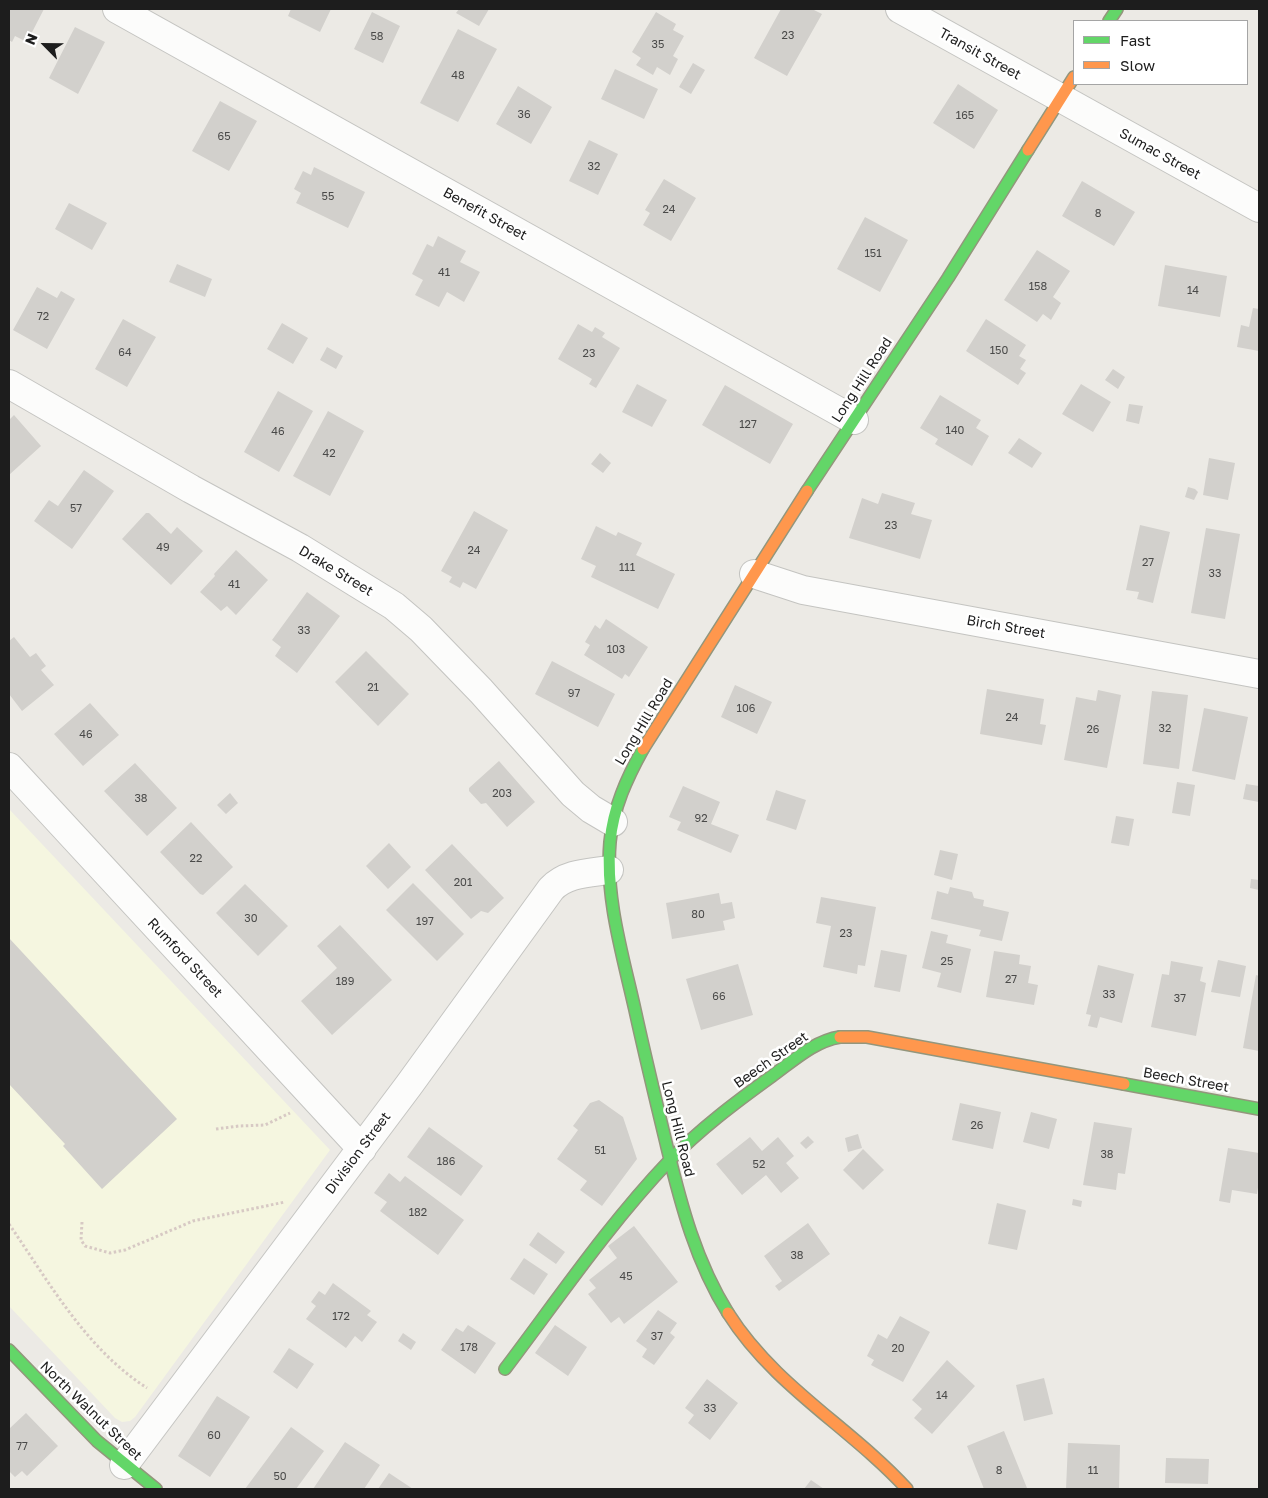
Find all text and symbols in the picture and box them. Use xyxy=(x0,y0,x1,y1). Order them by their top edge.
north arrow xyxy=(20,20,70,70)
legend xyxy=(1073,20,1248,85)
street label: Transit Street xyxy=(936,25,1024,83)
house number: 23 xyxy=(782,29,794,43)
house number: 58 xyxy=(370,30,384,44)
text: N xyxy=(21,31,41,47)
text: Fast xyxy=(1120,31,1151,49)
house number: 35 xyxy=(652,38,664,52)
text: Slow xyxy=(1120,56,1155,74)
house number: 48 xyxy=(451,69,465,83)
house number: 36 xyxy=(517,108,531,122)
house number: 165 xyxy=(956,109,974,123)
street label: Sumac Street xyxy=(1116,125,1204,183)
house number: 65 xyxy=(217,130,231,144)
house number: 32 xyxy=(588,160,600,174)
street label: Benefit Street xyxy=(440,184,530,244)
house number: 55 xyxy=(322,190,334,204)
house number: 24 xyxy=(662,203,676,217)
house number: 8 xyxy=(1095,207,1101,221)
house number: 151 xyxy=(864,247,882,261)
house number: 41 xyxy=(438,266,450,280)
house number: 158 xyxy=(1029,280,1047,294)
house number: 14 xyxy=(1187,284,1199,298)
house number: 72 xyxy=(37,310,49,324)
street label: Long Hill Road xyxy=(828,334,896,426)
house number: 150 xyxy=(990,344,1008,358)
house number: 64 xyxy=(118,346,132,360)
house number: 23 xyxy=(583,347,595,361)
house number: 127 xyxy=(739,418,757,432)
house number: 140 xyxy=(946,424,964,438)
house number: 46 xyxy=(271,425,285,439)
house number: 42 xyxy=(322,447,336,461)
house number: 57 xyxy=(70,502,82,516)
house number: 23 xyxy=(885,519,897,533)
house number: 49 xyxy=(156,541,170,555)
street label: Drake Street xyxy=(296,542,376,600)
house number: 24 xyxy=(467,544,481,558)
house number: 27 xyxy=(1142,556,1154,570)
house number: 111 xyxy=(619,561,635,575)
house number: 33 xyxy=(1209,567,1221,581)
house number: 41 xyxy=(228,578,240,592)
street label: Birch Street xyxy=(965,612,1047,642)
house number: 33 xyxy=(298,624,310,638)
house number: 103 xyxy=(607,643,625,657)
street label: Long Hill Road xyxy=(612,676,676,768)
house number: 21 xyxy=(367,681,379,695)
house number: 97 xyxy=(568,687,580,701)
house number: 106 xyxy=(737,702,755,716)
house number: 24 xyxy=(1005,711,1019,725)
house number: 32 xyxy=(1159,722,1171,736)
house number: 26 xyxy=(1086,723,1100,737)
house number: 46 xyxy=(79,728,93,742)
house number: 203 xyxy=(492,787,512,801)
house number: 38 xyxy=(134,792,148,806)
house number: 92 xyxy=(694,812,708,826)
house number: 22 xyxy=(190,852,202,866)
house number: 201 xyxy=(454,876,472,890)
house number: 80 xyxy=(691,908,705,922)
house number: 30 xyxy=(244,912,258,926)
street label: Rumford Street xyxy=(144,915,226,1001)
house number: 197 xyxy=(416,915,434,929)
house number: 23 xyxy=(840,927,852,941)
house number: 25 xyxy=(941,955,953,969)
house number: 27 xyxy=(1005,973,1017,987)
house number: 189 xyxy=(336,975,354,989)
house number: 33 xyxy=(1103,988,1115,1002)
house number: 66 xyxy=(712,990,726,1004)
house number: 37 xyxy=(1174,992,1186,1006)
street label: Beech Street xyxy=(731,1028,811,1092)
street label: Beech Street xyxy=(1142,1064,1230,1096)
street label: Long Hill Road xyxy=(658,1079,698,1179)
street label: Division Street xyxy=(322,1109,394,1197)
house number: 26 xyxy=(970,1119,984,1133)
house number: 51 xyxy=(594,1144,606,1158)
house number: 38 xyxy=(1100,1148,1114,1162)
house number: 186 xyxy=(437,1155,455,1169)
house number: 52 xyxy=(753,1158,765,1172)
house number: 182 xyxy=(409,1206,427,1220)
house number: 38 xyxy=(790,1249,804,1263)
house number: 45 xyxy=(619,1270,633,1284)
house number: 172 xyxy=(332,1310,350,1324)
house number: 37 xyxy=(651,1330,663,1344)
house number: 178 xyxy=(460,1341,478,1355)
house number: 20 xyxy=(891,1342,905,1356)
street label: North Walnut Street xyxy=(36,1358,146,1464)
house number: 14 xyxy=(936,1389,948,1403)
house number: 33 xyxy=(704,1402,716,1416)
house number: 60 xyxy=(207,1429,221,1443)
house number: 77 xyxy=(16,1440,28,1454)
house number: 8 xyxy=(996,1464,1002,1478)
house number: 11 xyxy=(1088,1464,1098,1478)
house number: 50 xyxy=(273,1470,287,1484)

